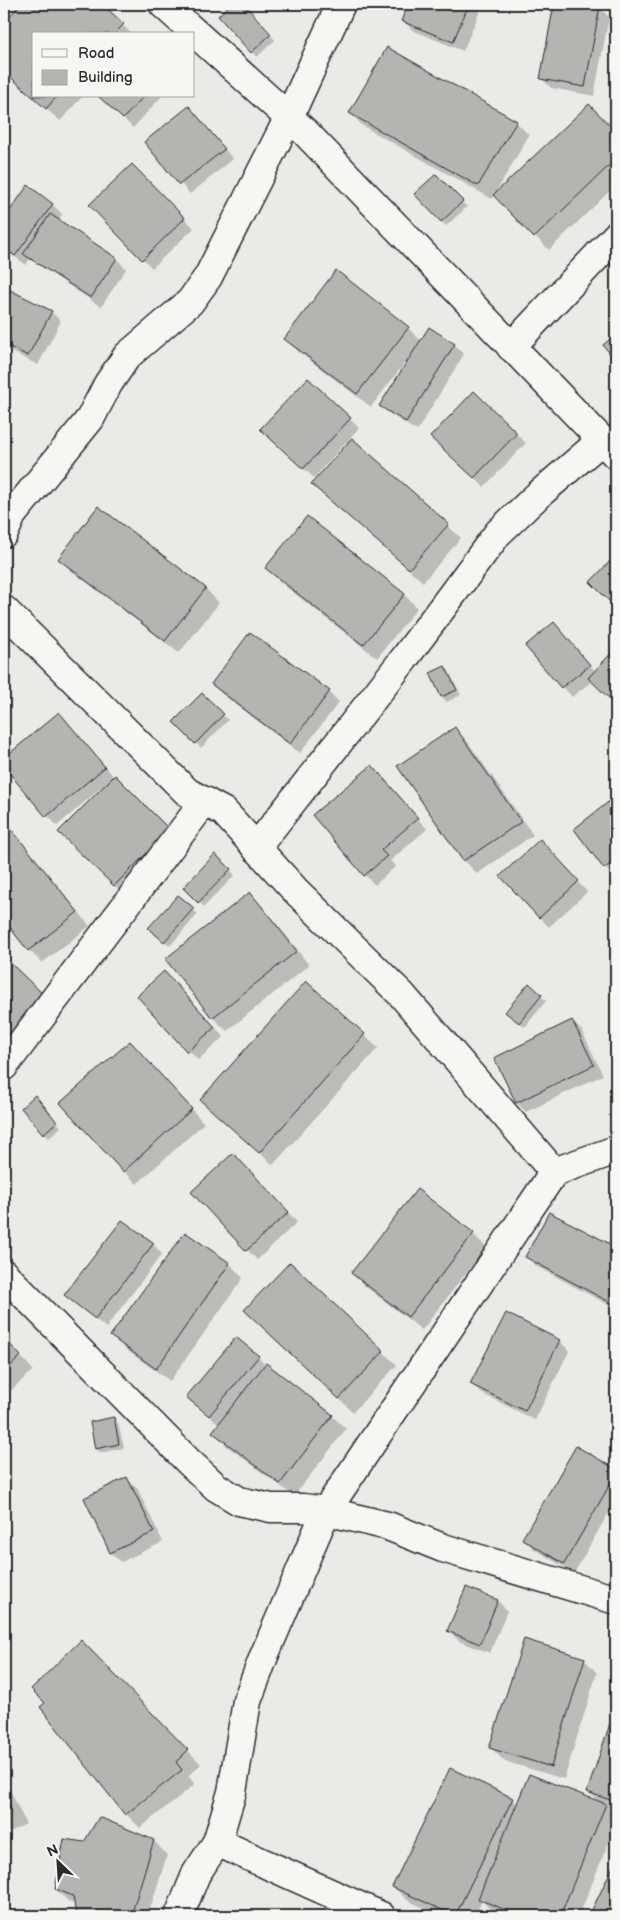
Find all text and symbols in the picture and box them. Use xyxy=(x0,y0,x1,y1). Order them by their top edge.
legend xyxy=(32,32,195,98)
text: Road xyxy=(78,44,114,63)
text: Building xyxy=(78,68,133,87)
north arrow xyxy=(32,1838,82,1888)
text: N xyxy=(44,1841,61,1861)

